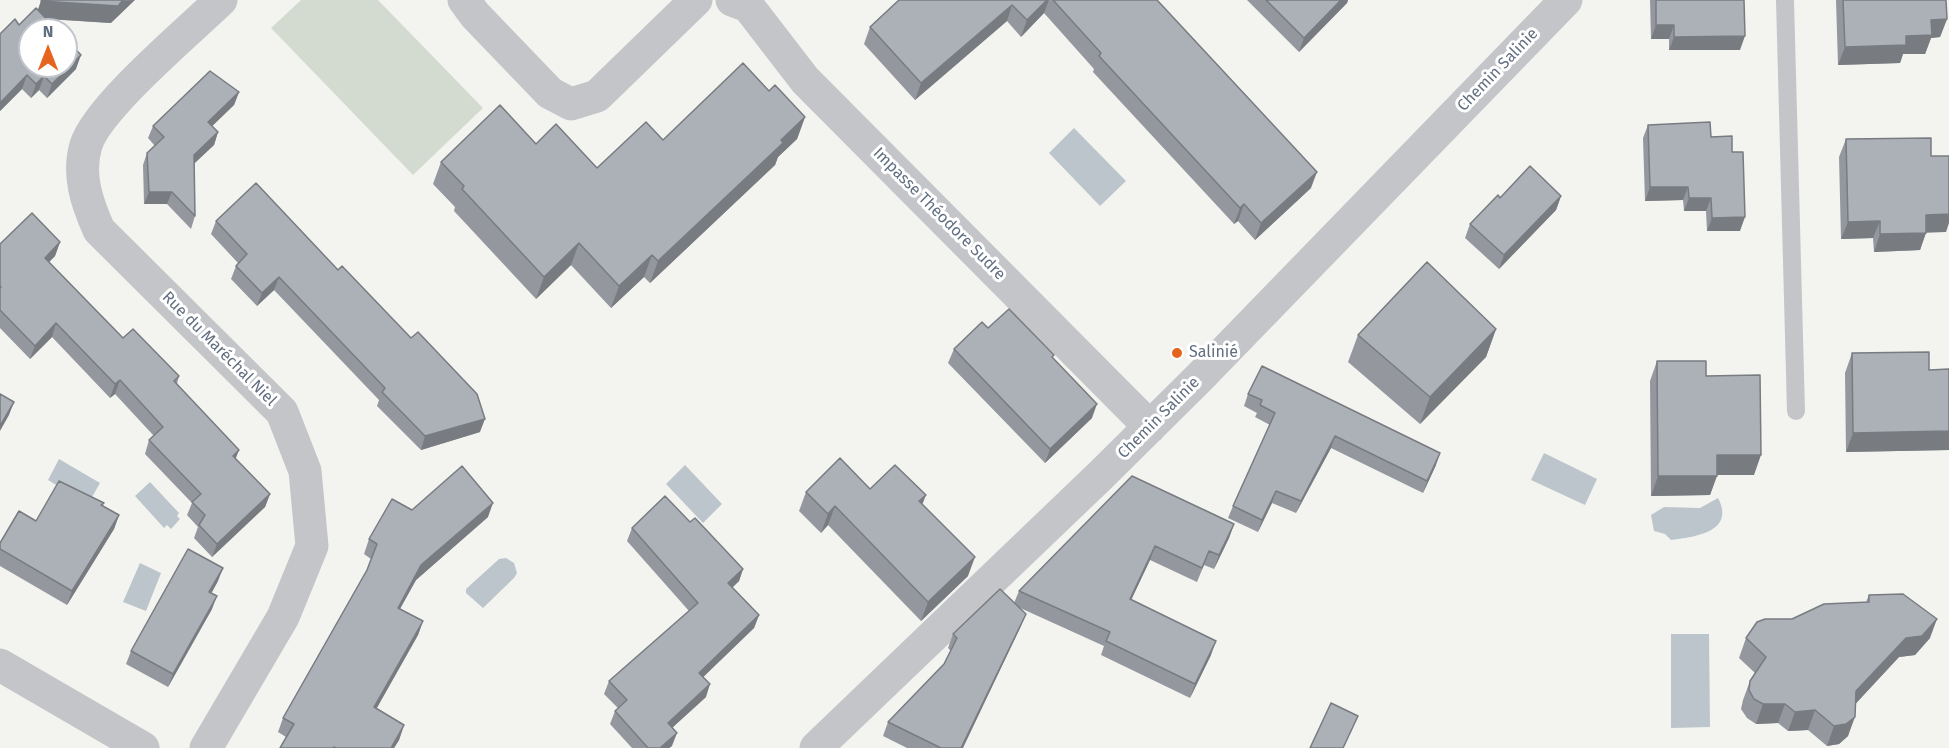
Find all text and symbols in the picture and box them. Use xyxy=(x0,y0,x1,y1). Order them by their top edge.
north arrow xyxy=(18,18,78,78)
text: N xyxy=(43,22,53,41)
street label: Chemin Salinie xyxy=(1454,25,1542,115)
street label: Impasse Théodore Sudre xyxy=(869,144,1009,284)
street label: Rue du Maréchal Niel xyxy=(158,288,280,410)
place label: Salinié xyxy=(1189,343,1238,363)
marker: Salinié xyxy=(1170,346,1184,360)
street label: Chemin Salinie xyxy=(1114,373,1204,463)

